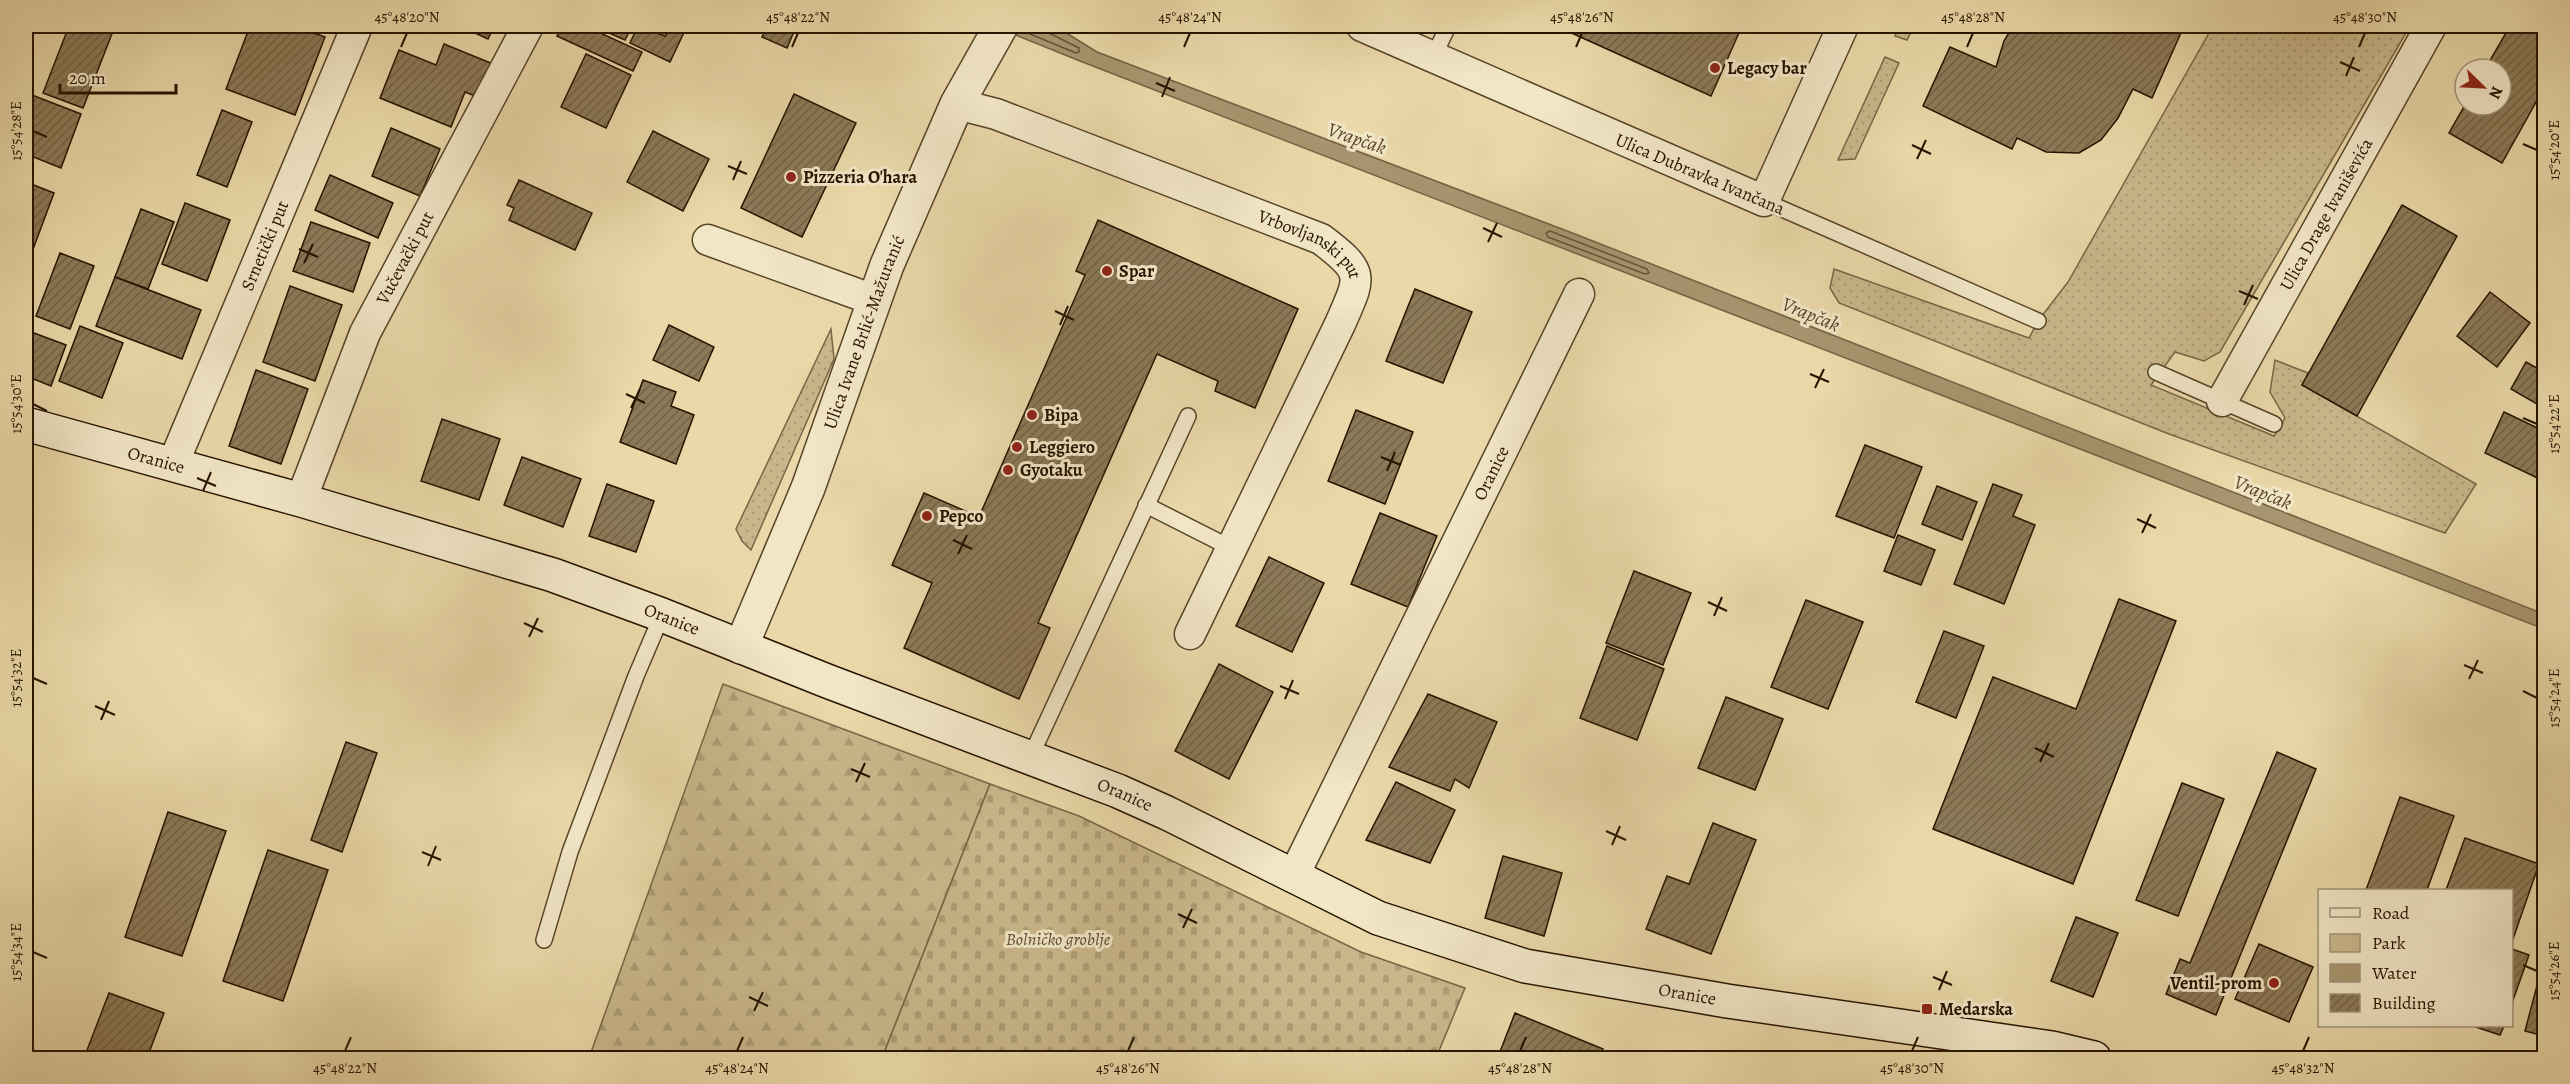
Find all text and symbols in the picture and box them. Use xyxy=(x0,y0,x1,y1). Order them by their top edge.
text: 45°48'20"N xyxy=(375,7,440,27)
text: 45°48'22"N xyxy=(766,7,830,27)
text: 45°48'24"N xyxy=(1158,7,1222,27)
text: 45°48'26"N xyxy=(1550,7,1614,27)
text: 45°48'28"N xyxy=(1941,7,2005,27)
text: 45°48'30"N xyxy=(2333,7,2397,27)
place label: Legacy bar xyxy=(1727,56,1808,80)
scale bar xyxy=(60,57,176,95)
north arrow xyxy=(2453,57,2513,117)
marker: Legacy bar xyxy=(1708,61,1722,75)
text: 20 m xyxy=(69,66,106,90)
text: N xyxy=(2483,83,2508,103)
text: 15°54'28"E xyxy=(6,101,26,161)
water label: Vrapčak xyxy=(1324,116,1390,161)
text: 15°54'20"E xyxy=(2544,120,2564,180)
street label: Ulica Dubravka Ivančana xyxy=(1612,127,1789,221)
street label: Ulica Drage Ivaniševića xyxy=(2274,133,2379,295)
place label: Pizzeria O'hara xyxy=(803,165,918,189)
marker: Pizzeria O'hara xyxy=(784,170,798,184)
street label: Srnetički put xyxy=(235,197,294,294)
street label: Vrbovljanski put xyxy=(1254,204,1367,281)
street label: Vučevački put xyxy=(370,207,439,309)
street label: Ulica Ivane Brlić-Mažuranić xyxy=(818,232,910,432)
place label: Spar xyxy=(1119,259,1155,283)
marker: Spar xyxy=(1100,264,1114,278)
water label: Vrapčak xyxy=(1778,291,1844,338)
text: 15°54'30"E xyxy=(6,374,26,434)
text: 15°54'22"E xyxy=(2544,394,2564,454)
place label: Bipa xyxy=(1044,403,1079,427)
marker: Bipa xyxy=(1025,408,1039,422)
place label: Leggiero xyxy=(1029,435,1095,459)
marker: Leggiero xyxy=(1010,440,1024,454)
street label: Oranice xyxy=(125,441,187,479)
street label: Oranice xyxy=(1468,442,1515,504)
place label: Gyotaku xyxy=(1020,458,1083,482)
marker: Gyotaku xyxy=(1001,463,1015,477)
water label: Vrapčak xyxy=(2230,469,2296,516)
place label: Pepco xyxy=(939,504,984,528)
marker: Pepco xyxy=(920,509,934,523)
street label: Oranice xyxy=(641,597,703,641)
text: 15°54'32"E xyxy=(6,649,26,707)
text: 15°54'24"E xyxy=(2544,668,2564,728)
street label: Oranice xyxy=(1094,772,1157,817)
legend xyxy=(2318,889,2513,1027)
text: Road xyxy=(2372,901,2410,925)
text: 15°54'34"E xyxy=(6,923,26,981)
park label: Bolničko groblje xyxy=(1006,927,1111,951)
text: Park xyxy=(2372,931,2406,955)
text: 15°54'26"E xyxy=(2544,941,2564,1001)
text: Water xyxy=(2371,961,2417,985)
place label: Ventil-prom xyxy=(2169,971,2262,995)
marker: Ventil-prom xyxy=(2267,976,2281,990)
street label: Oranice xyxy=(1657,977,1718,1011)
text: Building xyxy=(2372,991,2436,1015)
place label: Medarska xyxy=(1939,997,2013,1021)
marker: Medarska xyxy=(1920,1002,1934,1016)
text: 45°48'22"N xyxy=(313,1058,377,1078)
text: 45°48'24"N xyxy=(705,1058,769,1078)
text: 45°48'26"N xyxy=(1096,1058,1160,1078)
text: 45°48'28"N xyxy=(1488,1058,1552,1078)
text: 45°48'30"N xyxy=(1880,1058,1944,1078)
text: 45°48'32"N xyxy=(2271,1058,2335,1078)

